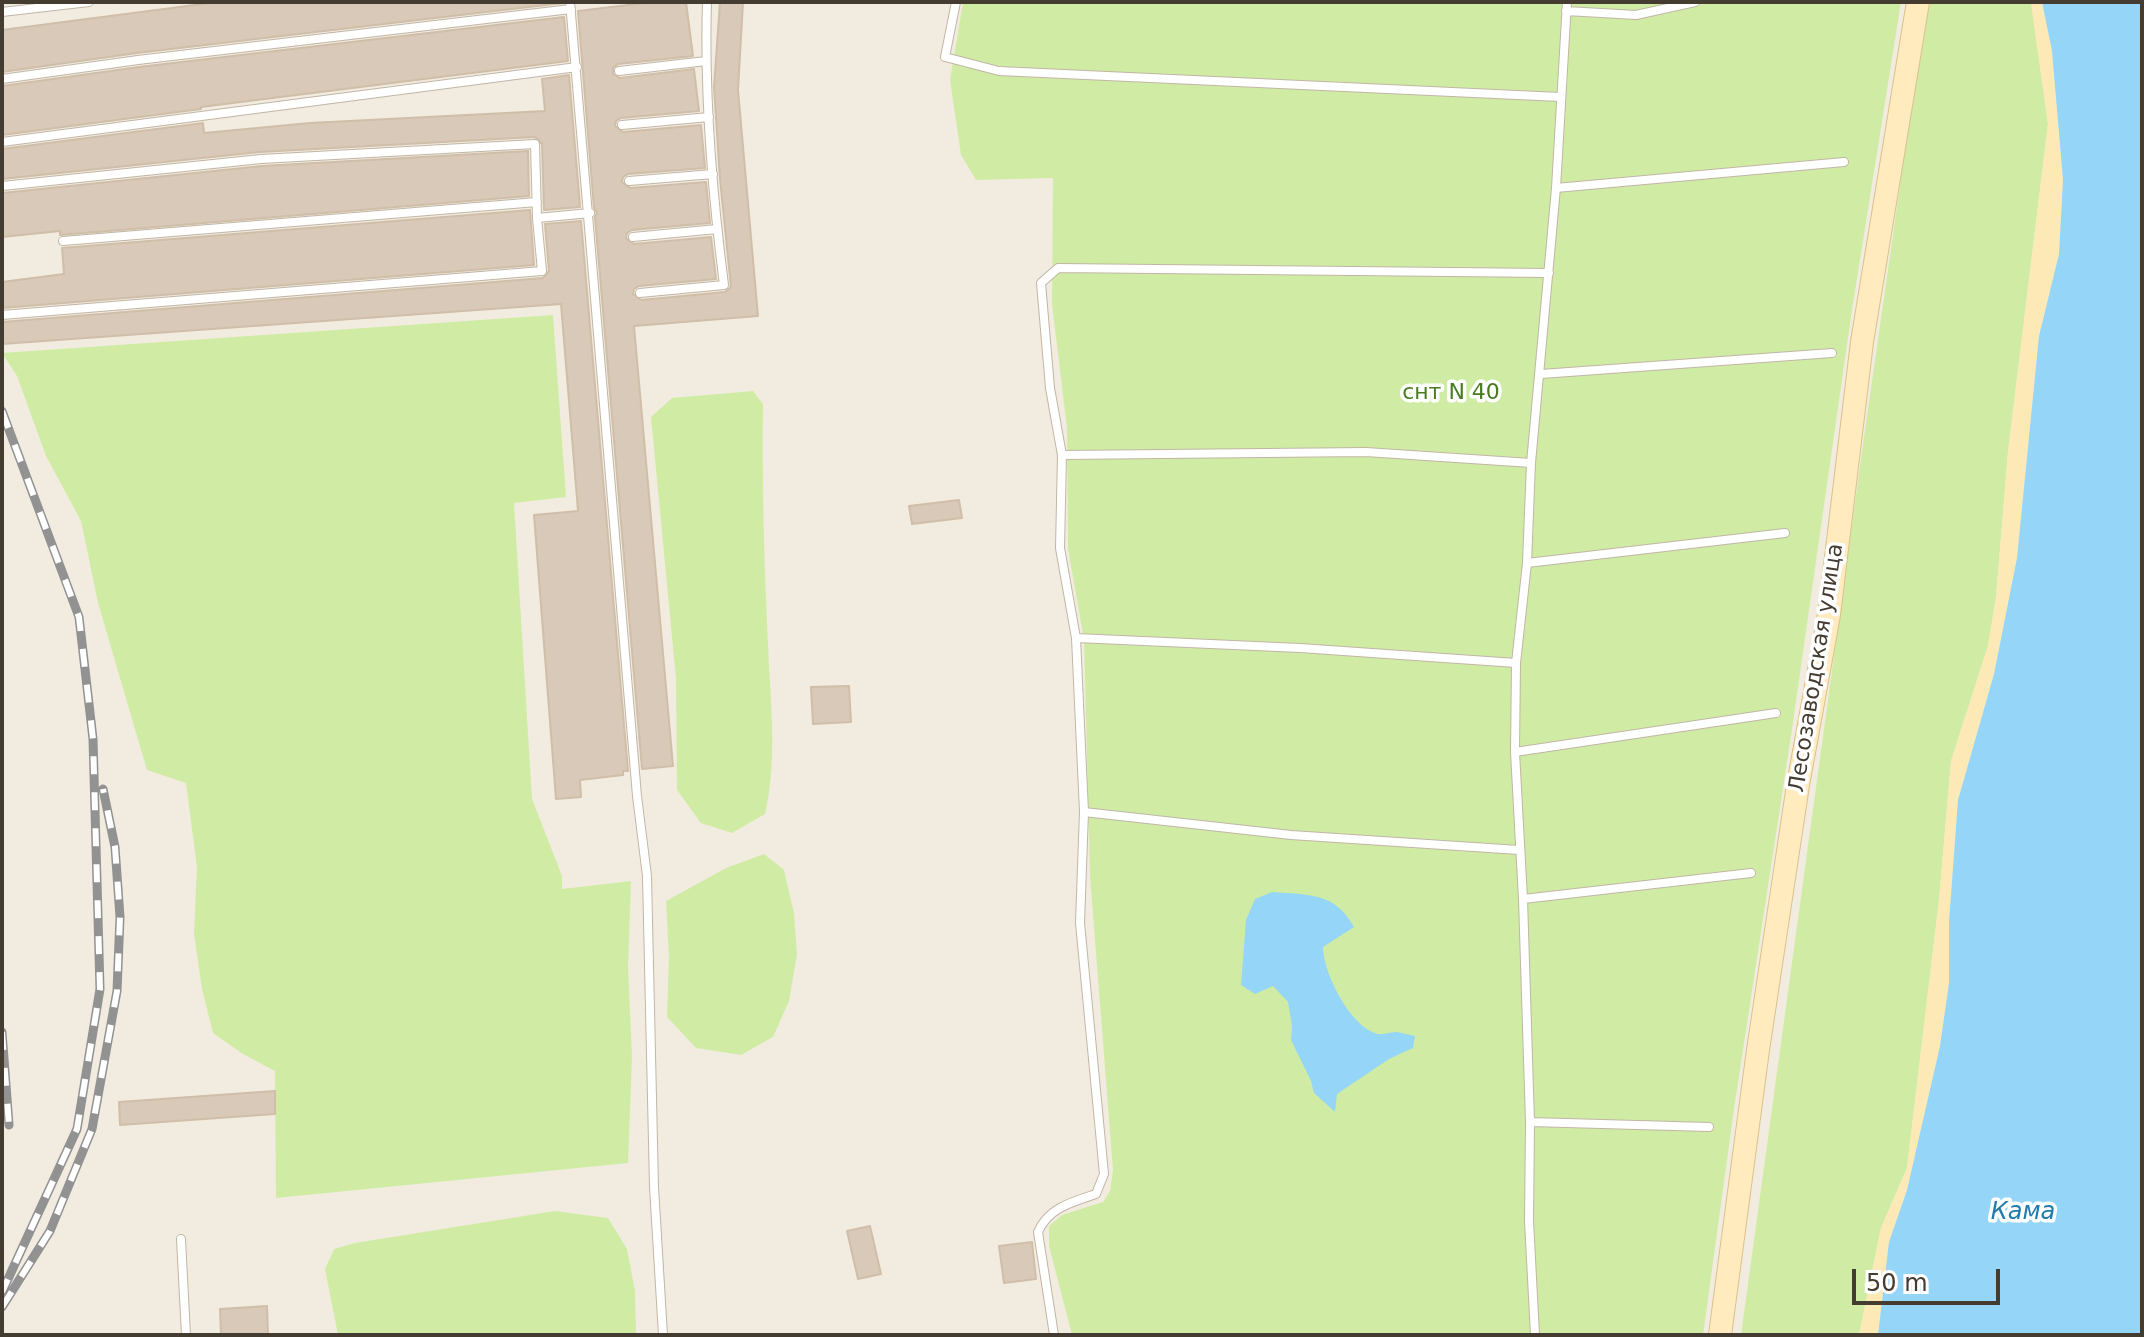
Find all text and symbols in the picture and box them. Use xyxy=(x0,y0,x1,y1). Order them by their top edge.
park label: снт N 40 xyxy=(1402,380,1500,406)
street label: Лесозаводская улица xyxy=(1784,542,1850,794)
water label: Кама xyxy=(1991,1199,2055,1227)
scale bar xyxy=(1856,1253,2004,1303)
text: 50 m xyxy=(1866,1269,1928,1297)

